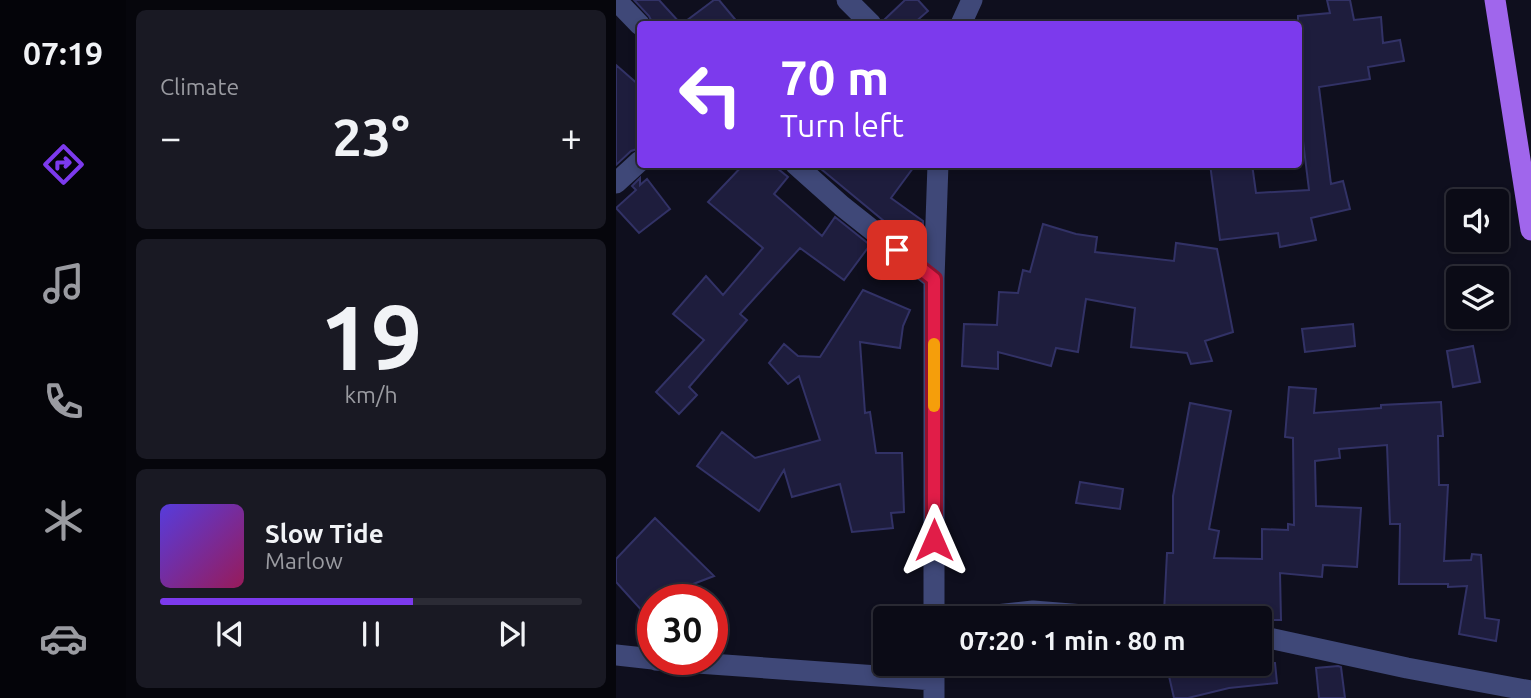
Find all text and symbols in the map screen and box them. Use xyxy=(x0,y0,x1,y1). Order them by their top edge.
text: 07:19 xyxy=(23,35,103,71)
icon: left xyxy=(665,49,756,140)
text: 70 m xyxy=(780,49,889,104)
text: Climate xyxy=(160,74,239,99)
text: Turn left xyxy=(780,107,904,143)
text: 23° xyxy=(332,108,410,166)
text: − xyxy=(160,116,181,158)
text: + xyxy=(561,116,582,158)
icon: directions xyxy=(39,140,88,189)
map controls xyxy=(1446,189,1509,329)
button: sound xyxy=(1446,189,1509,252)
pin xyxy=(867,220,927,280)
icon: arrive xyxy=(878,231,916,269)
icon: music xyxy=(39,259,88,308)
button: layers xyxy=(1446,266,1509,329)
text: 19 xyxy=(320,285,422,387)
icon: phone xyxy=(39,377,88,426)
text: km/h xyxy=(344,382,398,407)
icon: climate xyxy=(39,496,88,545)
position arrow xyxy=(897,503,971,577)
text: Slow Tide xyxy=(265,519,384,548)
text: Marlow xyxy=(265,548,343,573)
speed limit sign: 30 xyxy=(637,584,728,675)
icon: car xyxy=(39,614,88,663)
icon: previous xyxy=(211,615,249,653)
icon: pause xyxy=(352,615,390,653)
icon: next xyxy=(493,615,531,653)
text: 07:20 · 1 min · 80 m xyxy=(959,626,1186,655)

